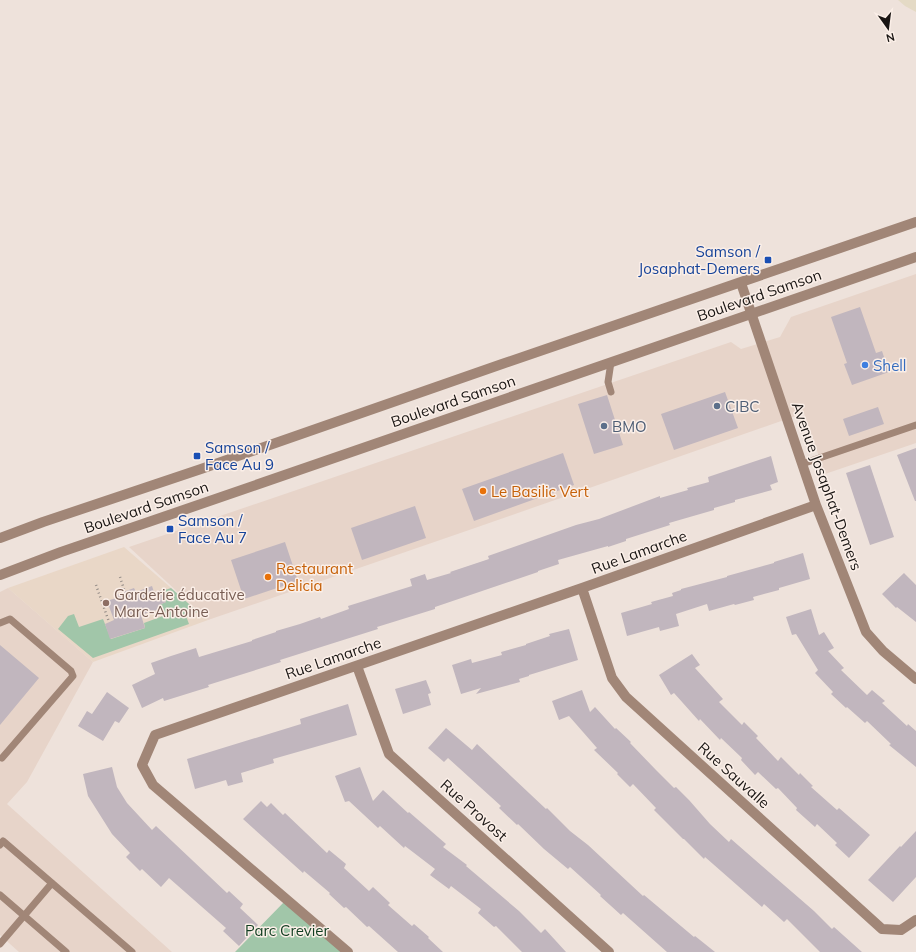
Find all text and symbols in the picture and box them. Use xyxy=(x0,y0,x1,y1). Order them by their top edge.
north arrow xyxy=(868,8,908,48)
text: N xyxy=(885,30,896,46)
place label: Samson / Josaphat-Demers xyxy=(638,242,761,278)
marker: Samson / Josaphat-Demers xyxy=(763,255,773,265)
street label: Boulevard Samson xyxy=(694,265,824,325)
place label: Shell xyxy=(873,356,906,375)
marker: Shell xyxy=(860,360,870,370)
street label: Boulevard Samson xyxy=(388,371,518,431)
place label: CIBC xyxy=(725,397,760,416)
street label: Avenue Josaphat-Demers xyxy=(788,399,866,573)
marker: CIBC xyxy=(712,401,722,411)
place label: BMO xyxy=(612,417,647,436)
marker: BMO xyxy=(599,421,609,431)
place label: Samson / Face Au 9 xyxy=(205,438,274,474)
marker: Samson / Face Au 9 xyxy=(192,451,202,461)
street label: Boulevard Samson xyxy=(81,477,211,537)
place label: Le Basilic Vert xyxy=(491,482,589,501)
marker: Le Basilic Vert xyxy=(478,486,488,496)
place label: Samson / Face Au 7 xyxy=(178,511,247,547)
marker: Samson / Face Au 7 xyxy=(165,524,175,534)
street label: Rue Lamarche xyxy=(589,526,689,578)
place label: Restaurant Delicia xyxy=(276,559,353,595)
marker: Restaurant Delicia xyxy=(263,572,273,582)
place label: Garderie éducative Marc-Antoine xyxy=(114,585,245,621)
marker: Garderie éducative Marc-Antoine xyxy=(101,598,111,608)
street label: Rue Lamarche xyxy=(283,633,383,683)
street label: Rue Sauvalle xyxy=(694,738,774,812)
street label: Rue Provost xyxy=(437,775,511,845)
park label: Parc Crevier xyxy=(245,921,330,940)

